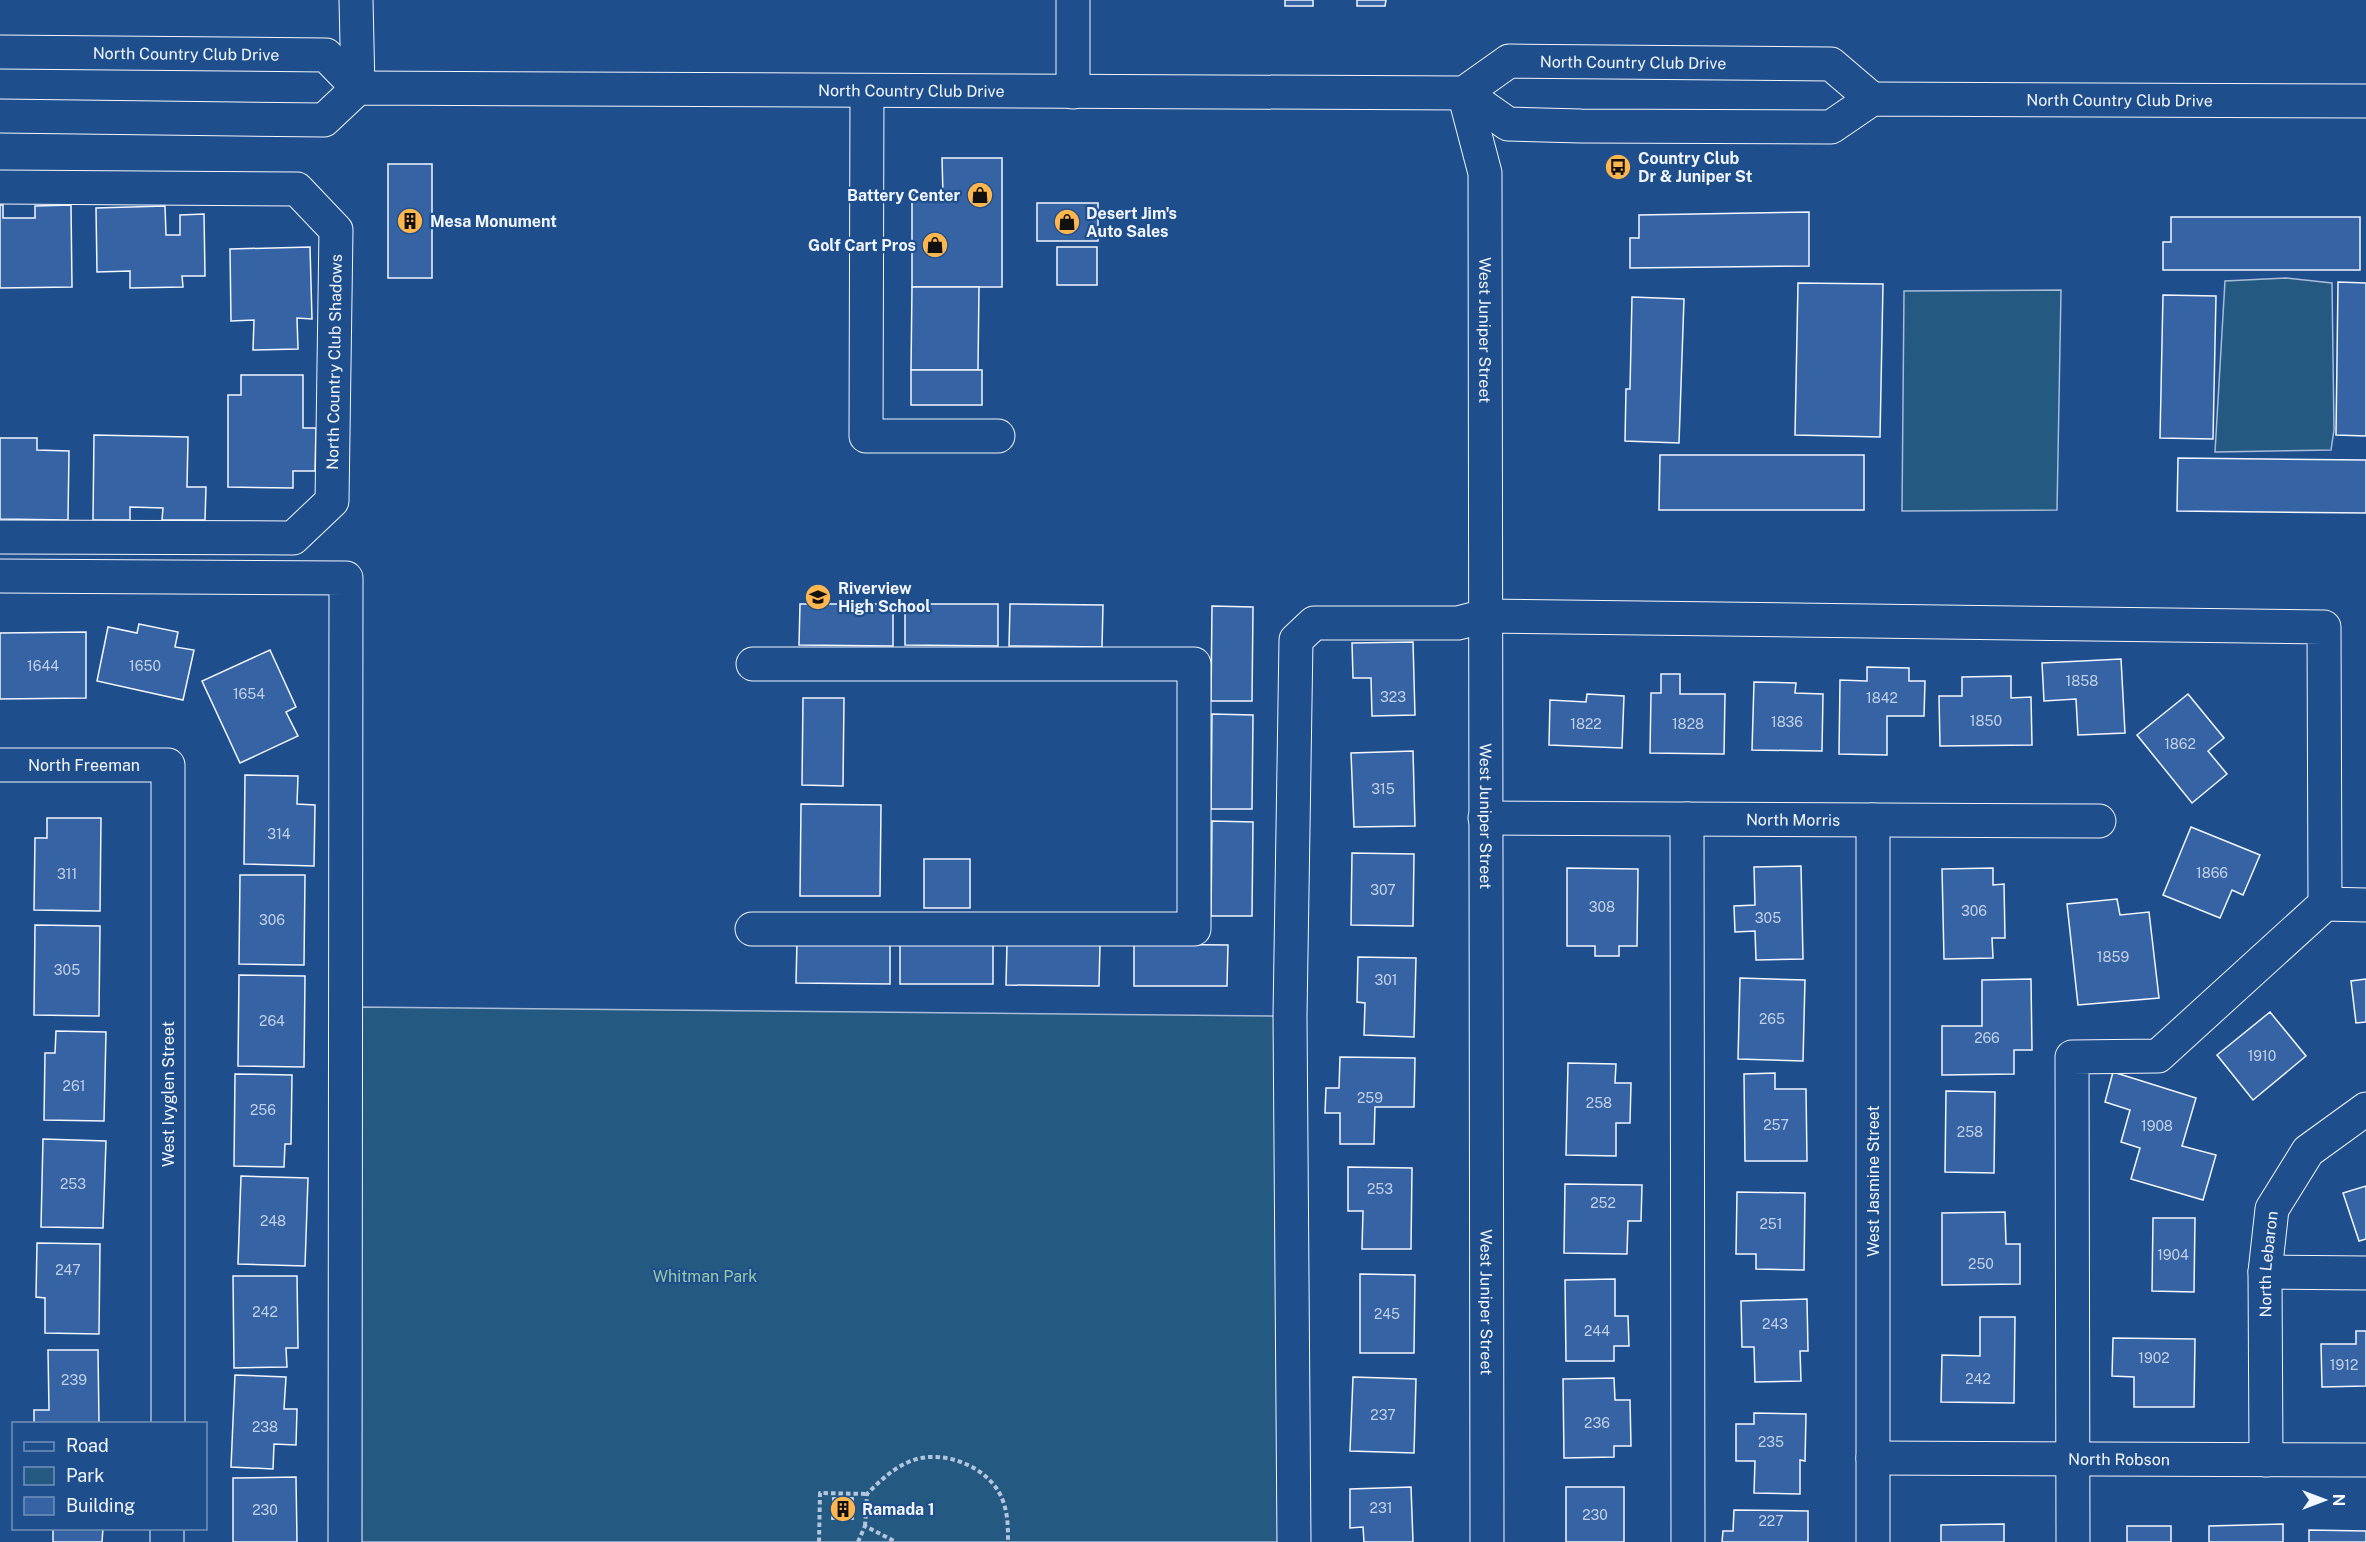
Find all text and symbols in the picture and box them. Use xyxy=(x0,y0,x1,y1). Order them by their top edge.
street label: North Country Club Drive xyxy=(93,44,279,65)
street label: North Country Club Drive xyxy=(1540,52,1726,73)
street label: North Country Club Drive xyxy=(818,81,1005,101)
street label: North Country Club Drive xyxy=(2026,91,2213,110)
place label: Country Club Dr & Juniper St xyxy=(1638,149,1753,186)
bus stop icon: Country Club Dr & Juniper St xyxy=(1603,152,1633,182)
shop icon: Battery Center xyxy=(965,180,995,210)
place label: Battery Center xyxy=(847,186,960,205)
place label: Desert Jim's Auto Sales xyxy=(1086,204,1177,241)
building icon: Mesa Monument xyxy=(395,206,425,236)
shop icon: Desert Jim's Auto Sales xyxy=(1052,207,1082,237)
place label: Mesa Monument xyxy=(430,212,557,231)
shop icon: Golf Cart Pros xyxy=(920,230,950,260)
place label: Golf Cart Pros xyxy=(808,236,916,255)
street label: North Country Club Shadows xyxy=(323,254,346,470)
street label: West Juniper Street xyxy=(1475,257,1494,403)
place label: Riverview High School xyxy=(838,579,931,616)
school or university icon: Riverview High School xyxy=(803,582,833,612)
house number: 1644 xyxy=(27,658,59,674)
house number: 1650 xyxy=(129,658,161,674)
house number: 1858 xyxy=(2066,673,2098,689)
house number: 1654 xyxy=(233,686,265,702)
house number: 323 xyxy=(1380,689,1406,705)
house number: 1842 xyxy=(1866,690,1898,706)
house number: 1850 xyxy=(1970,713,2002,729)
house number: 1836 xyxy=(1771,714,1803,730)
house number: 1822 xyxy=(1570,716,1602,732)
house number: 1828 xyxy=(1672,716,1704,732)
house number: 1862 xyxy=(2164,736,2196,752)
street label: West Juniper Street xyxy=(1476,743,1495,889)
street label: North Freeman xyxy=(28,756,140,775)
house number: 315 xyxy=(1371,781,1395,797)
street label: North Morris xyxy=(1746,810,1840,830)
house number: 314 xyxy=(267,826,291,842)
house number: 1866 xyxy=(2196,865,2228,881)
house number: 311 xyxy=(57,866,77,882)
house number: 307 xyxy=(1370,882,1396,898)
house number: 308 xyxy=(1589,899,1615,915)
house number: 306 xyxy=(1961,903,1987,919)
house number: 305 xyxy=(1755,910,1781,926)
house number: 306 xyxy=(259,912,285,928)
house number: 1859 xyxy=(2097,949,2129,965)
house number: 305 xyxy=(54,962,80,978)
house number: 301 xyxy=(1375,972,1398,988)
house number: 265 xyxy=(1759,1011,1785,1027)
house number: 264 xyxy=(259,1013,285,1029)
street label: West Ivyglen Street xyxy=(159,1021,178,1167)
house number: 266 xyxy=(1974,1030,2000,1046)
house number: 1910 xyxy=(2248,1048,2276,1064)
house number: 261 xyxy=(63,1078,85,1094)
house number: 259 xyxy=(1357,1090,1383,1106)
house number: 258 xyxy=(1586,1095,1612,1111)
house number: 256 xyxy=(250,1102,276,1118)
street label: West Jasmine Street xyxy=(1864,1105,1883,1257)
house number: 257 xyxy=(1763,1117,1789,1133)
house number: 1908 xyxy=(2141,1118,2173,1134)
house number: 258 xyxy=(1957,1124,1983,1140)
house number: 253 xyxy=(60,1176,86,1192)
house number: 253 xyxy=(1367,1181,1393,1197)
house number: 252 xyxy=(1590,1195,1616,1211)
street label: North Lebaron xyxy=(2256,1210,2282,1318)
house number: 248 xyxy=(260,1213,286,1229)
house number: 251 xyxy=(1759,1216,1783,1232)
street label: West Juniper Street xyxy=(1477,1229,1496,1375)
house number: 1904 xyxy=(2157,1247,2189,1263)
house number: 250 xyxy=(1968,1256,1994,1272)
house number: 247 xyxy=(55,1262,81,1278)
park label: Whitman Park xyxy=(653,1267,757,1286)
house number: 242 xyxy=(252,1304,278,1320)
house number: 245 xyxy=(1374,1306,1400,1322)
house number: 243 xyxy=(1762,1316,1788,1332)
house number: 244 xyxy=(1584,1323,1610,1339)
house number: 1902 xyxy=(2138,1350,2170,1366)
house number: 1912 xyxy=(2330,1357,2358,1373)
house number: 242 xyxy=(1965,1371,1991,1387)
house number: 239 xyxy=(61,1372,87,1388)
house number: 237 xyxy=(1370,1407,1396,1423)
house number: 236 xyxy=(1584,1415,1610,1431)
house number: 238 xyxy=(252,1419,278,1435)
legend xyxy=(12,1422,207,1530)
house number: 235 xyxy=(1758,1434,1784,1450)
text: Road xyxy=(66,1435,109,1456)
street label: North Robson xyxy=(2068,1450,2170,1469)
text: Park xyxy=(66,1465,104,1486)
north arrow xyxy=(2294,1470,2354,1530)
building icon: Ramada 1 xyxy=(828,1494,858,1524)
text: N xyxy=(2329,1494,2348,1506)
text: Building xyxy=(66,1495,135,1516)
place label: Ramada 1 xyxy=(862,1500,935,1519)
house number: 231 xyxy=(1370,1500,1392,1516)
house number: 230 xyxy=(252,1502,278,1518)
house number: 230 xyxy=(1582,1507,1608,1523)
house number: 227 xyxy=(1758,1513,1784,1529)

